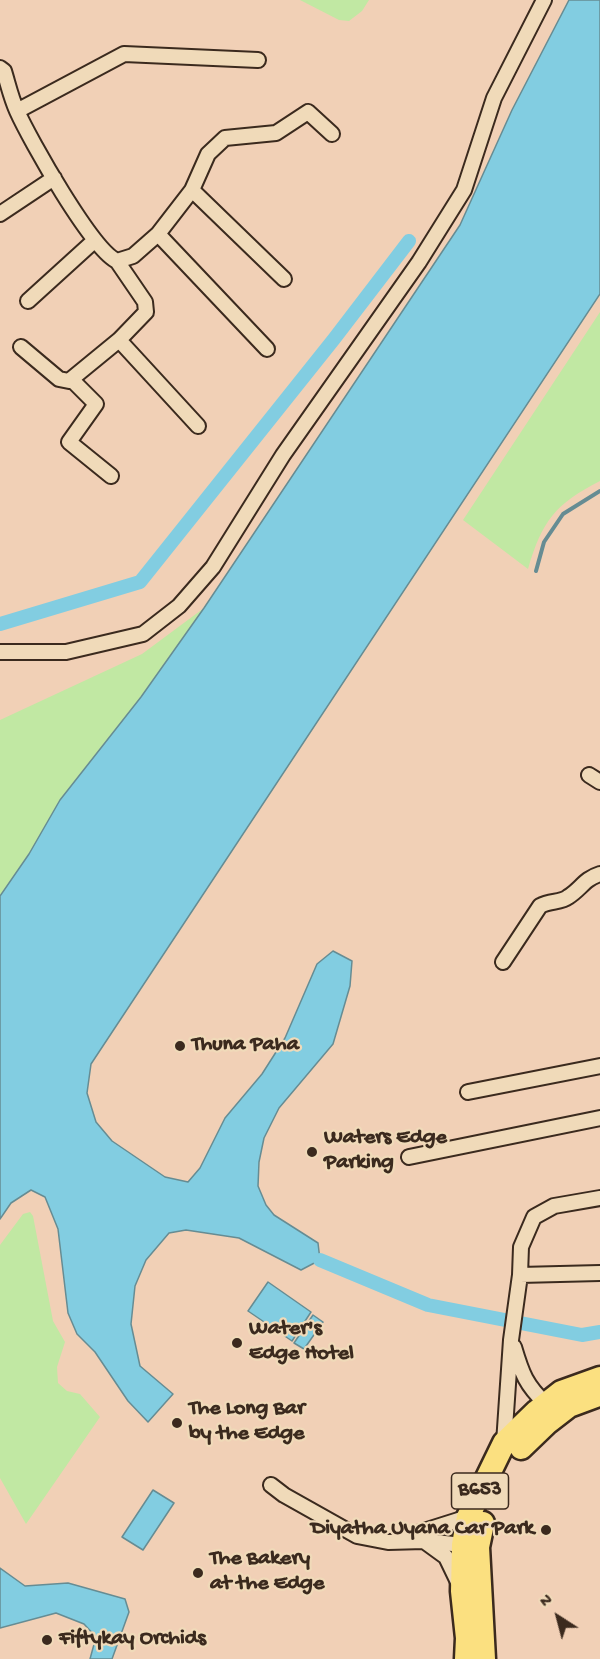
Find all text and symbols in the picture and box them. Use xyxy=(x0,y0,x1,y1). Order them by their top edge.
place label: Thuna Paha xyxy=(192,1033,299,1059)
marker: Thuna Paha xyxy=(173,1039,187,1053)
place label: Waters Edge Parking xyxy=(324,1126,447,1178)
marker: Waters Edge Parking xyxy=(305,1145,319,1159)
place label: Water's Edge Hotel xyxy=(249,1317,354,1368)
marker: Water's Edge Hotel xyxy=(230,1336,244,1350)
place label: The Long Bar by the Edge xyxy=(189,1397,305,1448)
marker: The Long Bar by the Edge xyxy=(170,1416,184,1430)
road number: B653 xyxy=(452,1473,508,1509)
place label: Diyatha Uyana Car Park xyxy=(311,1517,534,1543)
marker: Diyatha Uyana Car Park xyxy=(539,1523,553,1537)
place label: The Bakery at the Edge xyxy=(210,1547,324,1598)
marker: The Bakery at the Edge xyxy=(191,1566,205,1580)
north arrow xyxy=(528,1587,588,1647)
text: N xyxy=(537,1591,557,1613)
place label: Fiftykay Orchids xyxy=(59,1627,206,1653)
marker: Fiftykay Orchids xyxy=(40,1633,54,1647)

